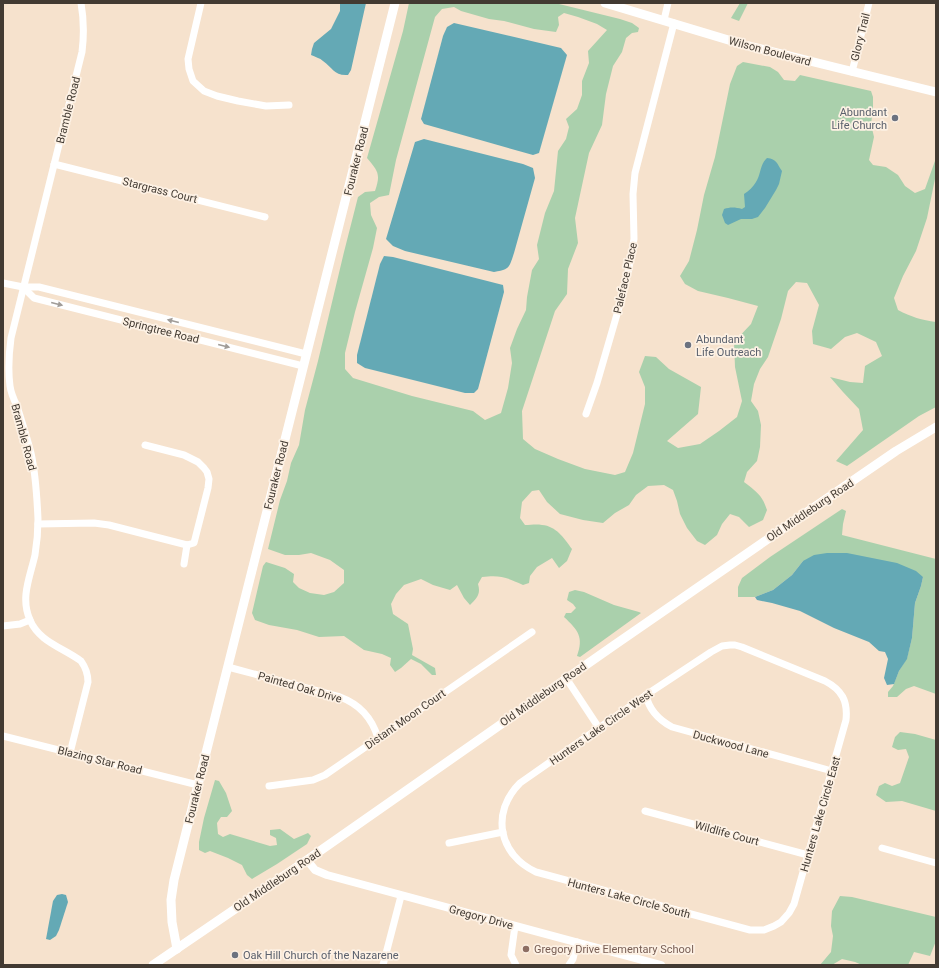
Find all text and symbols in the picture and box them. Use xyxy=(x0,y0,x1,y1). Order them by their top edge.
street label: Glory Trail xyxy=(848,12,873,62)
street label: Wilson Boulevard xyxy=(727,34,812,69)
street label: Bramble Road xyxy=(54,75,83,145)
place label: Abundant Life Church xyxy=(831,106,887,132)
marker: Abundant Life Church xyxy=(890,113,900,123)
street label: Fouraker Road xyxy=(342,125,371,197)
street label: Stargrass Court xyxy=(121,175,199,206)
street label: Paleface Place xyxy=(611,241,640,315)
one-way arrow xyxy=(51,301,63,307)
street label: Springtree Road xyxy=(121,315,200,346)
one-way arrow xyxy=(167,317,180,323)
place label: Abundant Life Outreach xyxy=(696,333,761,359)
marker: Abundant Life Outreach xyxy=(683,340,693,350)
one-way arrow xyxy=(218,343,230,349)
street label: Bramble Road xyxy=(8,402,39,472)
street label: Fouraker Road xyxy=(262,439,291,511)
street label: Old Middleburg Road xyxy=(764,476,856,544)
street label: Old Middleburg Road xyxy=(498,660,589,729)
street label: Painted Oak Drive xyxy=(256,669,343,706)
street label: Distant Moon Court xyxy=(362,686,448,752)
street label: Hunters Lake Circle West xyxy=(547,687,656,768)
street label: Duckwood Lane xyxy=(691,728,770,761)
street label: Blazing Star Road xyxy=(56,744,143,777)
street label: Fouraker Road xyxy=(183,753,212,825)
street label: Hunters Lake Circle East xyxy=(798,755,843,873)
street label: Wildlife Court xyxy=(693,819,761,848)
street label: Old Middleburg Road xyxy=(231,846,323,914)
street label: Hunters Lake Circle South xyxy=(566,876,692,921)
street label: Gregory Drive xyxy=(447,903,515,932)
place label: Gregory Drive Elementary School xyxy=(534,943,694,956)
marker: Gregory Drive Elementary School xyxy=(521,944,531,954)
place label: Oak Hill Church of the Nazarene xyxy=(243,949,399,962)
marker: Oak Hill Church of the Nazarene xyxy=(230,950,240,960)

